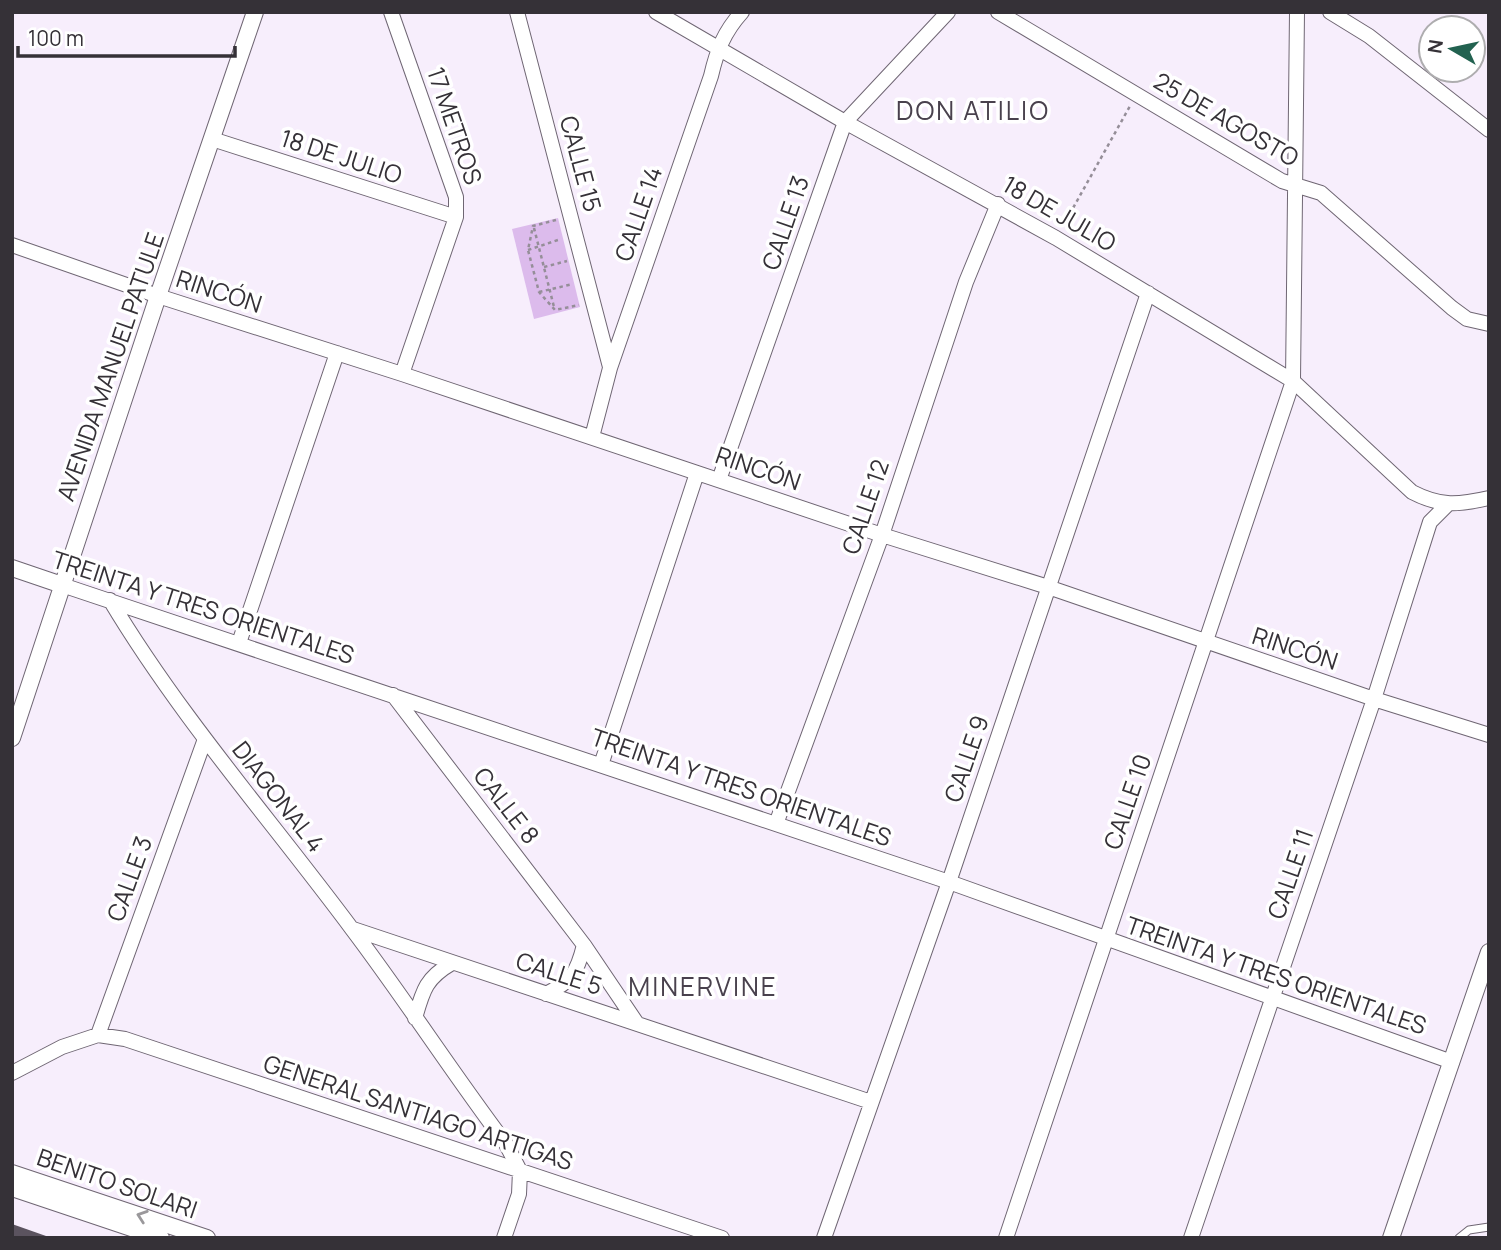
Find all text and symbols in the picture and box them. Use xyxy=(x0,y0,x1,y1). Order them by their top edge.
scale bar xyxy=(18,14,234,58)
north arrow xyxy=(1417,14,1487,84)
text: 100 m xyxy=(28,24,84,52)
text: N xyxy=(1421,38,1449,55)
street label: 17 METROS xyxy=(420,63,491,188)
street label: 25 DE AGOSTO xyxy=(1148,64,1305,174)
district label: DON ATILIO xyxy=(896,92,1050,128)
street label: CALLE 15 xyxy=(553,112,610,215)
street label: 18 DE JULIO xyxy=(277,120,406,191)
street label: CALLE 14 xyxy=(606,162,669,265)
street label: 18 DE JULIO xyxy=(997,167,1123,258)
street label: CALLE 13 xyxy=(753,171,816,274)
street label: AVENIDA MANUEL PATULE xyxy=(48,228,171,505)
street label: RINCÓN xyxy=(172,261,266,320)
street label: RINCÓN xyxy=(711,438,806,498)
street label: CALLE 12 xyxy=(833,455,896,558)
street label: TREINTA Y TRES ORIENTALES xyxy=(48,542,359,671)
street label: RINCÓN xyxy=(1248,618,1342,677)
street label: CALLE 9 xyxy=(935,711,996,806)
street label: TREINTA Y TRES ORIENTALES xyxy=(587,720,896,854)
street label: DIAGONAL 4 xyxy=(225,734,333,858)
street label: CALLE 10 xyxy=(1095,749,1158,854)
street label: CALLE 8 xyxy=(467,760,548,850)
street label: CALLE 11 xyxy=(1259,824,1320,923)
street label: CALLE 3 xyxy=(98,831,159,926)
street label: TREINTA Y TRES ORIENTALES xyxy=(1122,908,1431,1042)
street label: CALLE 5 xyxy=(512,943,607,1002)
district label: MINERVINE xyxy=(628,968,778,1004)
street label: GENERAL SANTIAGO ARTIGAS xyxy=(260,1046,577,1177)
street label: BENITO SOLARI xyxy=(33,1140,202,1225)
one-way arrow xyxy=(136,1210,149,1224)

